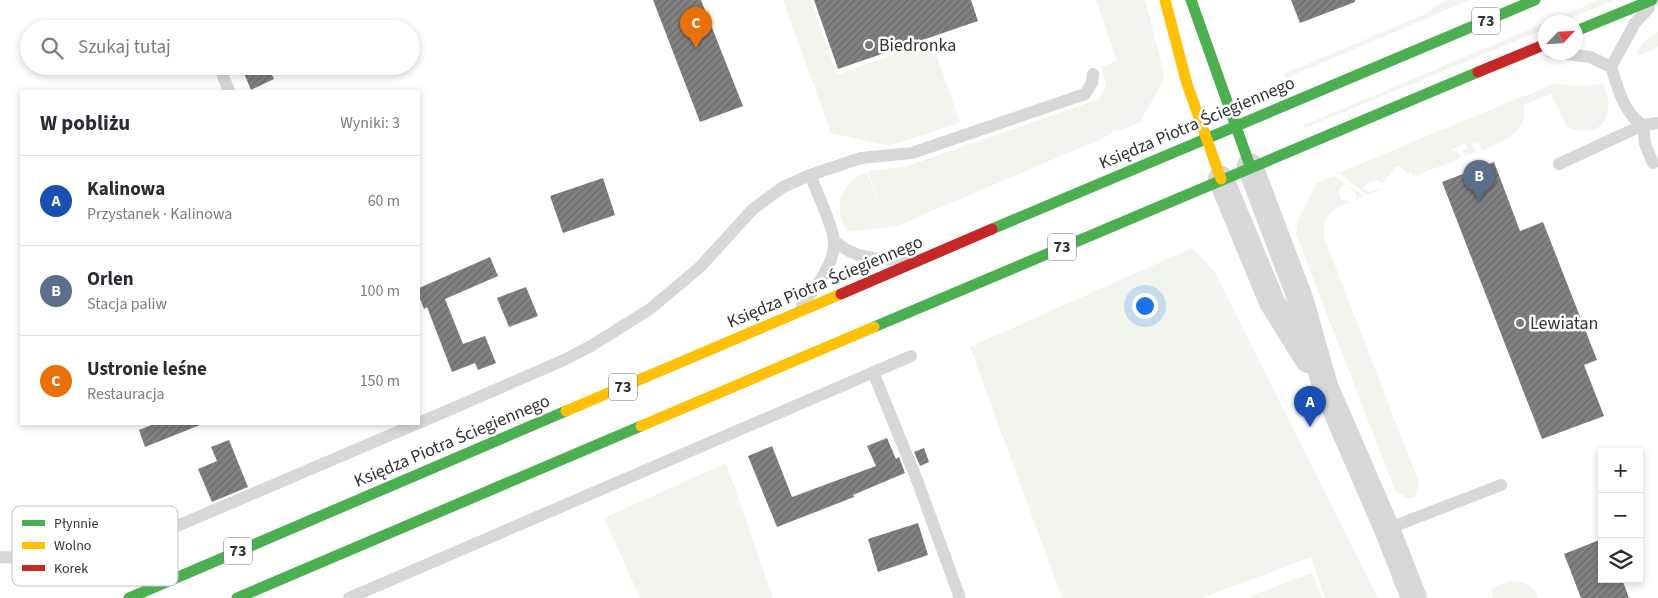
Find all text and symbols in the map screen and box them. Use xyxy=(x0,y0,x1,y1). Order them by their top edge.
pin: C xyxy=(680,7,712,48)
road number: 73 xyxy=(1472,8,1500,34)
north arrow xyxy=(1538,15,1583,60)
search box xyxy=(20,20,420,75)
place label: Biedronka xyxy=(879,33,956,58)
icon: search xyxy=(38,34,66,62)
text: Szukaj tutaj xyxy=(78,34,171,61)
marker: Biedronka xyxy=(863,39,875,51)
street label: Księdza Piotra Ściegiennego xyxy=(1095,70,1299,176)
text: W pobliżu xyxy=(40,108,130,138)
text: Wyniki: 3 xyxy=(340,112,400,134)
pin: B xyxy=(1463,160,1495,201)
text: Kalinowa xyxy=(87,176,165,203)
text: A xyxy=(51,190,61,212)
text: 60 m xyxy=(368,190,400,212)
text: Przystanek · Kalinowa xyxy=(87,203,232,225)
street label: Księdza Piotra Ściegiennego xyxy=(723,229,927,335)
road number: 73 xyxy=(1048,233,1076,260)
text: Orlen xyxy=(87,266,134,293)
text: B xyxy=(51,280,61,302)
text: 100 m xyxy=(360,280,400,302)
text: Stacja paliw xyxy=(87,293,167,315)
your location xyxy=(1132,293,1158,319)
place label: Lewiatan xyxy=(1530,311,1598,336)
marker: Lewiatan xyxy=(1514,317,1526,329)
text: Ustronie leśne xyxy=(87,356,207,383)
text: C xyxy=(51,370,61,392)
text: 150 m xyxy=(360,370,400,392)
road number: 73 xyxy=(609,374,637,401)
text: Restauracja xyxy=(87,383,165,405)
pin: A xyxy=(1294,386,1326,427)
street label: Księdza Piotra Ściegiennego xyxy=(350,388,554,494)
map controls xyxy=(1598,448,1643,583)
button: + xyxy=(1598,448,1643,493)
button: − xyxy=(1598,493,1643,538)
legend xyxy=(12,506,178,586)
text: Płynnie xyxy=(54,514,98,534)
text: Wolno xyxy=(54,536,91,556)
road number: 73 xyxy=(224,538,252,564)
button: layers xyxy=(1598,538,1643,583)
text: Korek xyxy=(54,559,88,579)

